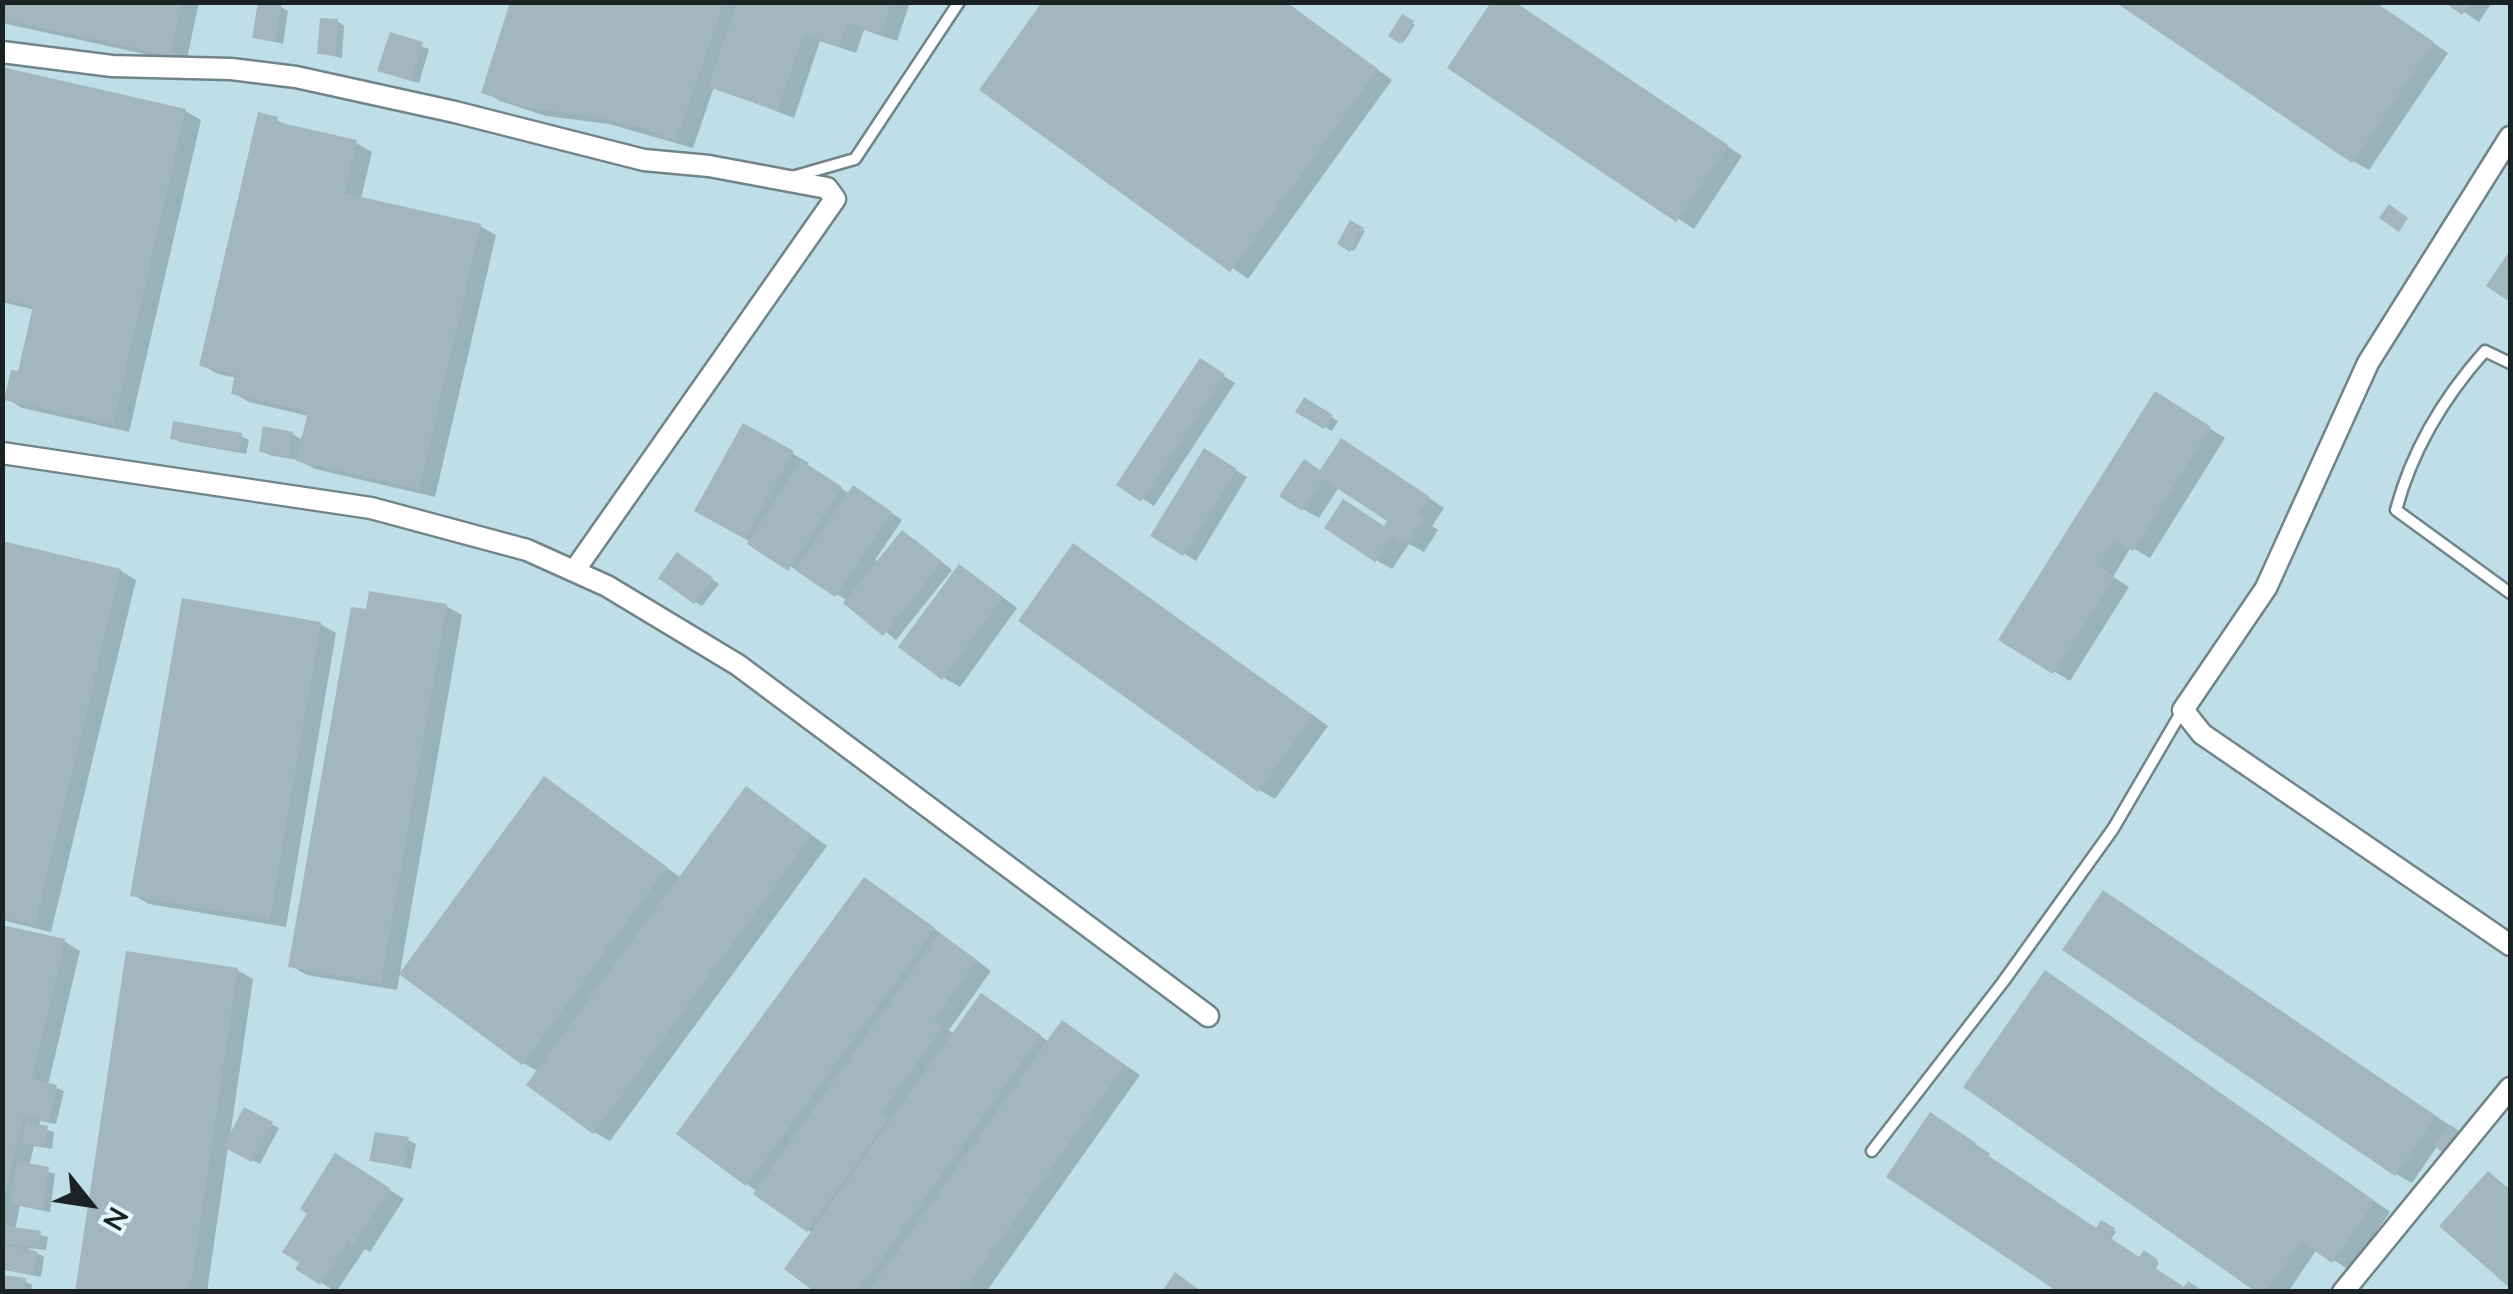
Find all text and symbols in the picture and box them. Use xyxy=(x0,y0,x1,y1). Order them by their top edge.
north arrow xyxy=(40,1154,140,1254)
text: N xyxy=(96,1201,137,1237)

